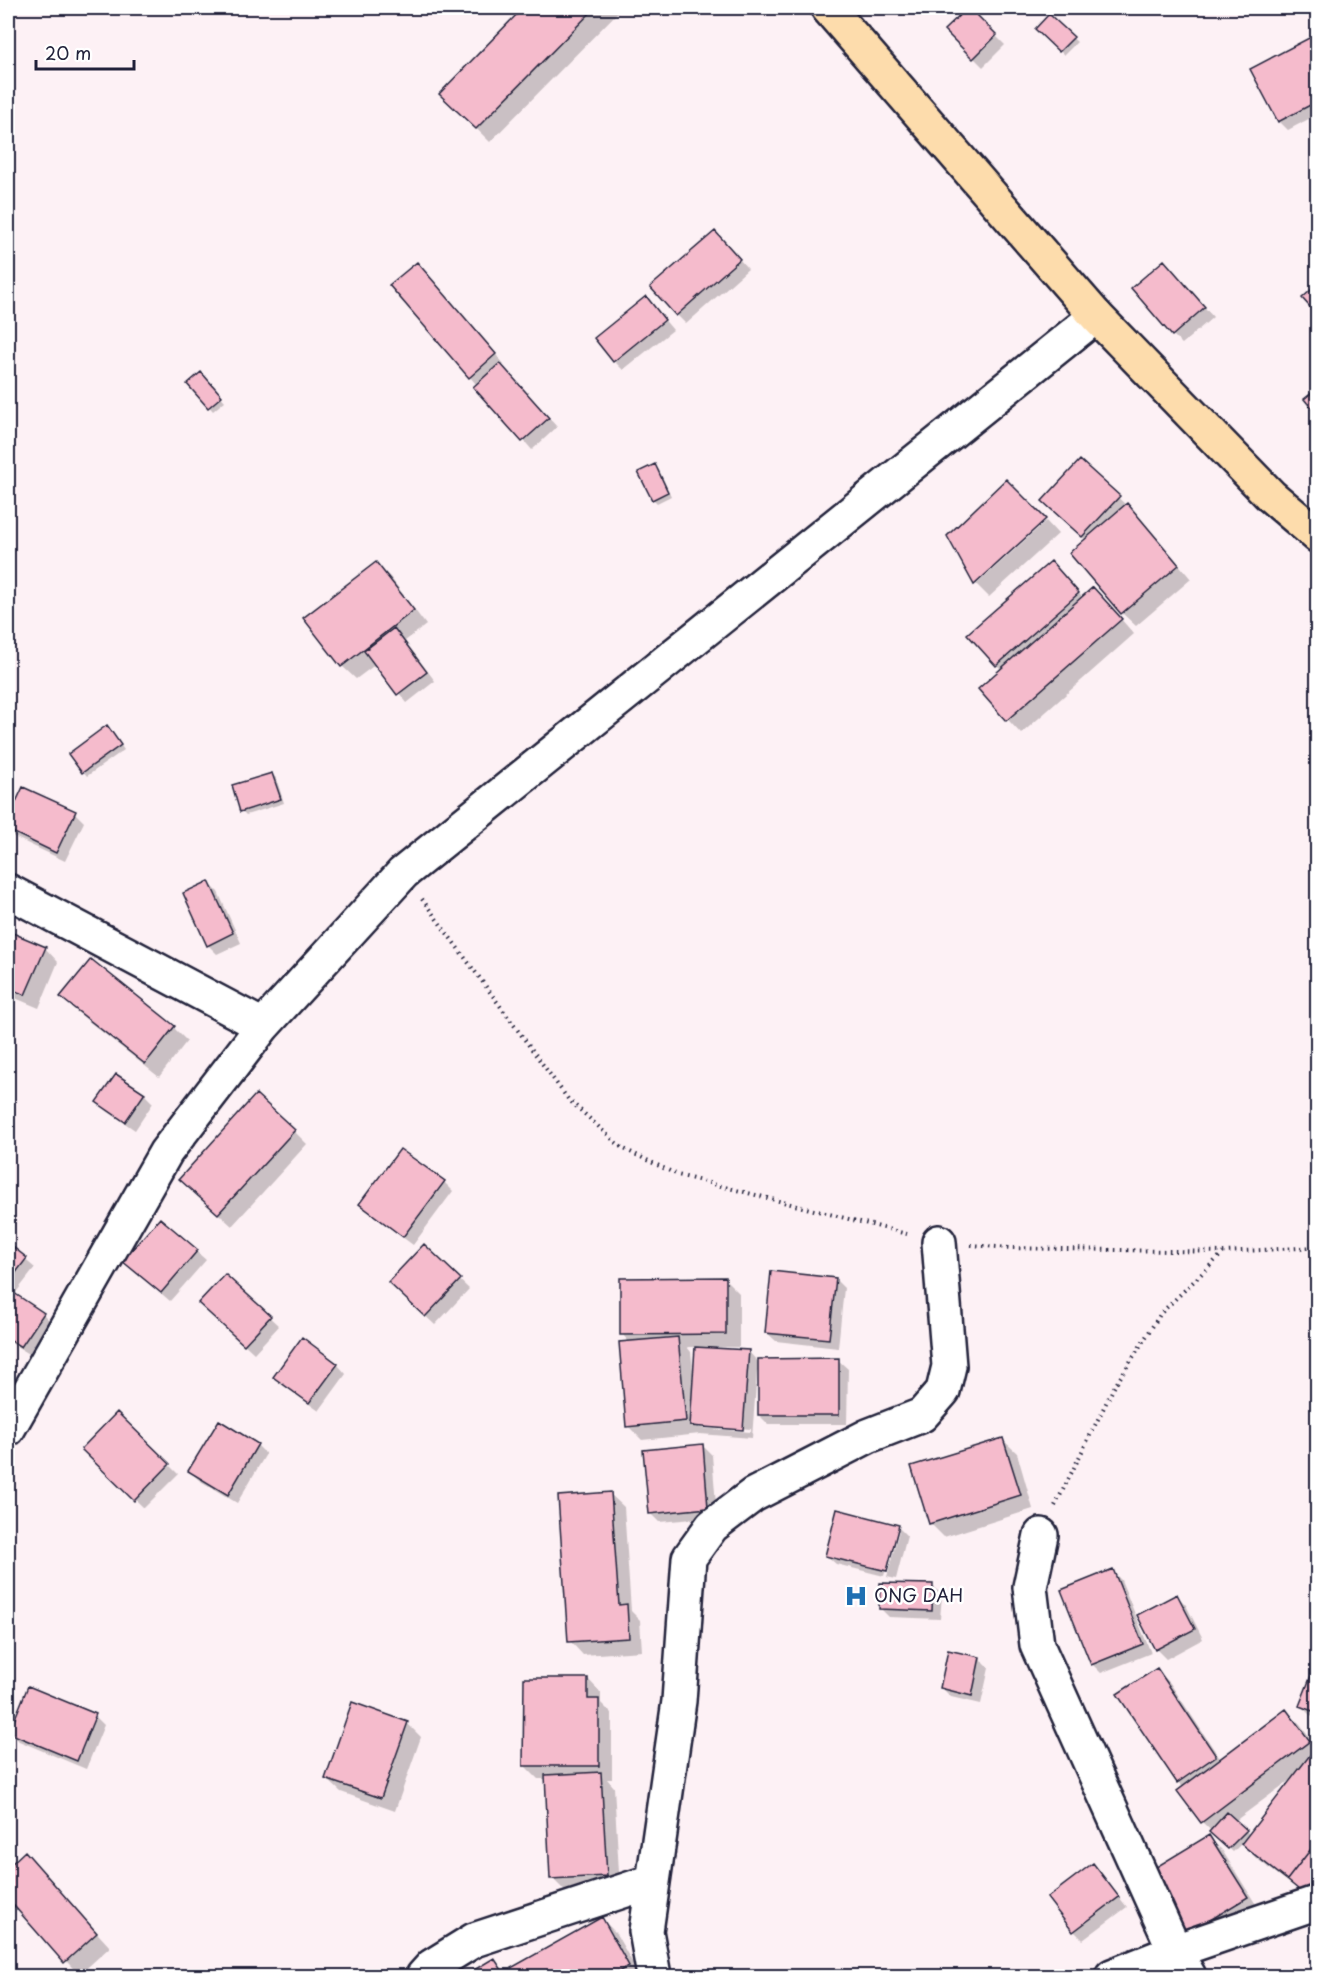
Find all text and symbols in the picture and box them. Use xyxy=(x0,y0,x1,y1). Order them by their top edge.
scale bar xyxy=(36,33,134,71)
text: 20 m xyxy=(45,39,91,66)
place label: ONG DAH xyxy=(874,1581,963,1608)
hospital icon: ONG DAH xyxy=(843,1583,869,1609)

